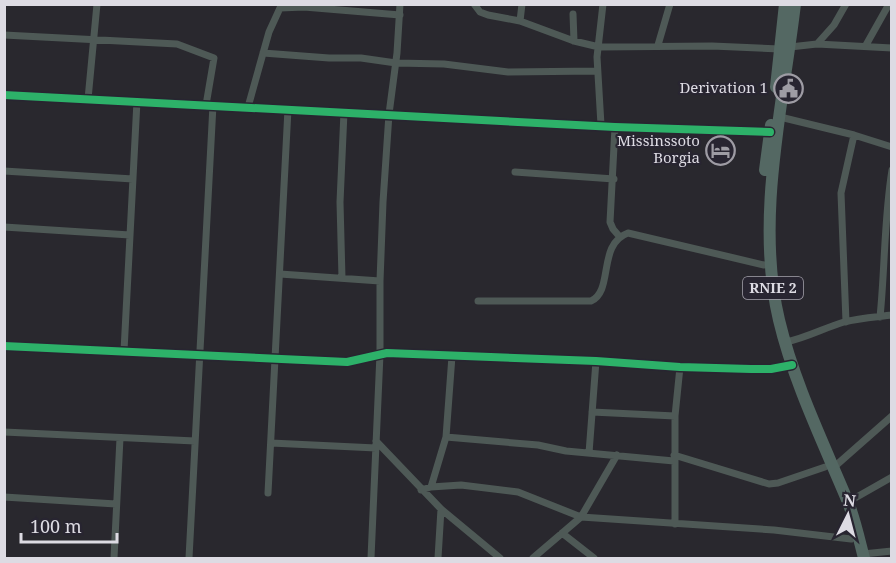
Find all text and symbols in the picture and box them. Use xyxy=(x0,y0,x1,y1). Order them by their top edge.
public building icon: Derivation 1 xyxy=(773,72,805,104)
place label: Derivation 1 xyxy=(679,77,768,97)
place label: Missinssoto Borgia xyxy=(617,130,700,167)
hotel icon: Missinssoto Borgia xyxy=(705,134,737,166)
road number: RNIE 2 xyxy=(743,277,803,299)
north arrow xyxy=(818,485,878,545)
text: N xyxy=(842,488,857,512)
scale bar xyxy=(21,506,117,544)
text: 100 m xyxy=(30,514,82,538)

